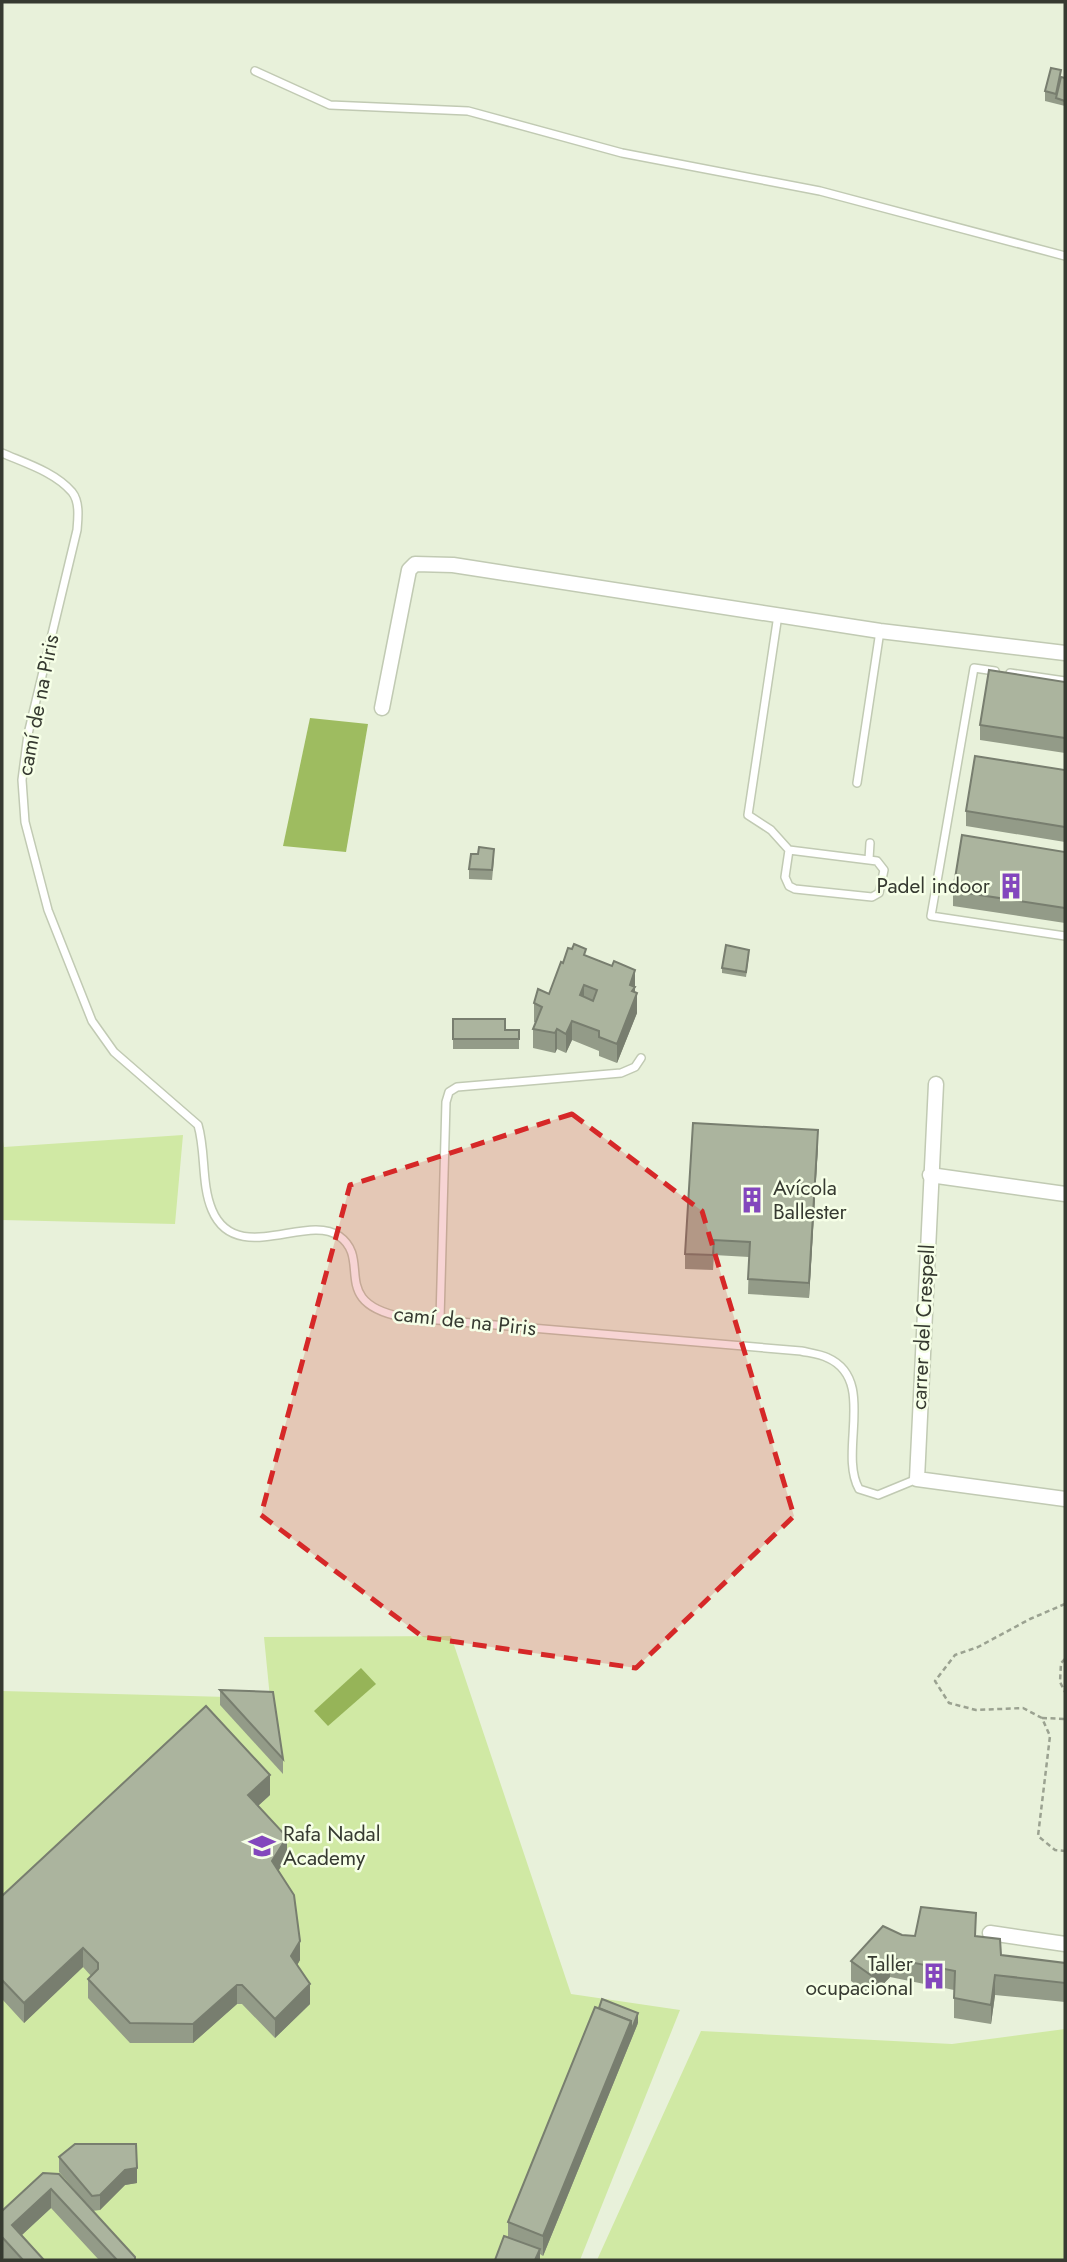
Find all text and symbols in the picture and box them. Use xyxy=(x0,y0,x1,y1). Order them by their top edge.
street label: camí de na Piris xyxy=(10,632,66,778)
place label: Padel indoor xyxy=(877,871,991,901)
building icon: Padel indoor xyxy=(996,871,1026,901)
place label: Avícola Ballester xyxy=(773,1173,848,1227)
building icon: Avícola Ballester xyxy=(737,1185,767,1215)
street label: carrer del Crespell xyxy=(904,1244,942,1410)
street label: camí de na Piris xyxy=(392,1299,538,1343)
place label: Rafa Nadal Academy xyxy=(283,1819,381,1873)
school or university icon: Rafa Nadal Academy xyxy=(247,1831,277,1861)
place label: Taller ocupacional xyxy=(805,1949,914,2003)
building icon: Taller ocupacional xyxy=(919,1961,949,1991)

